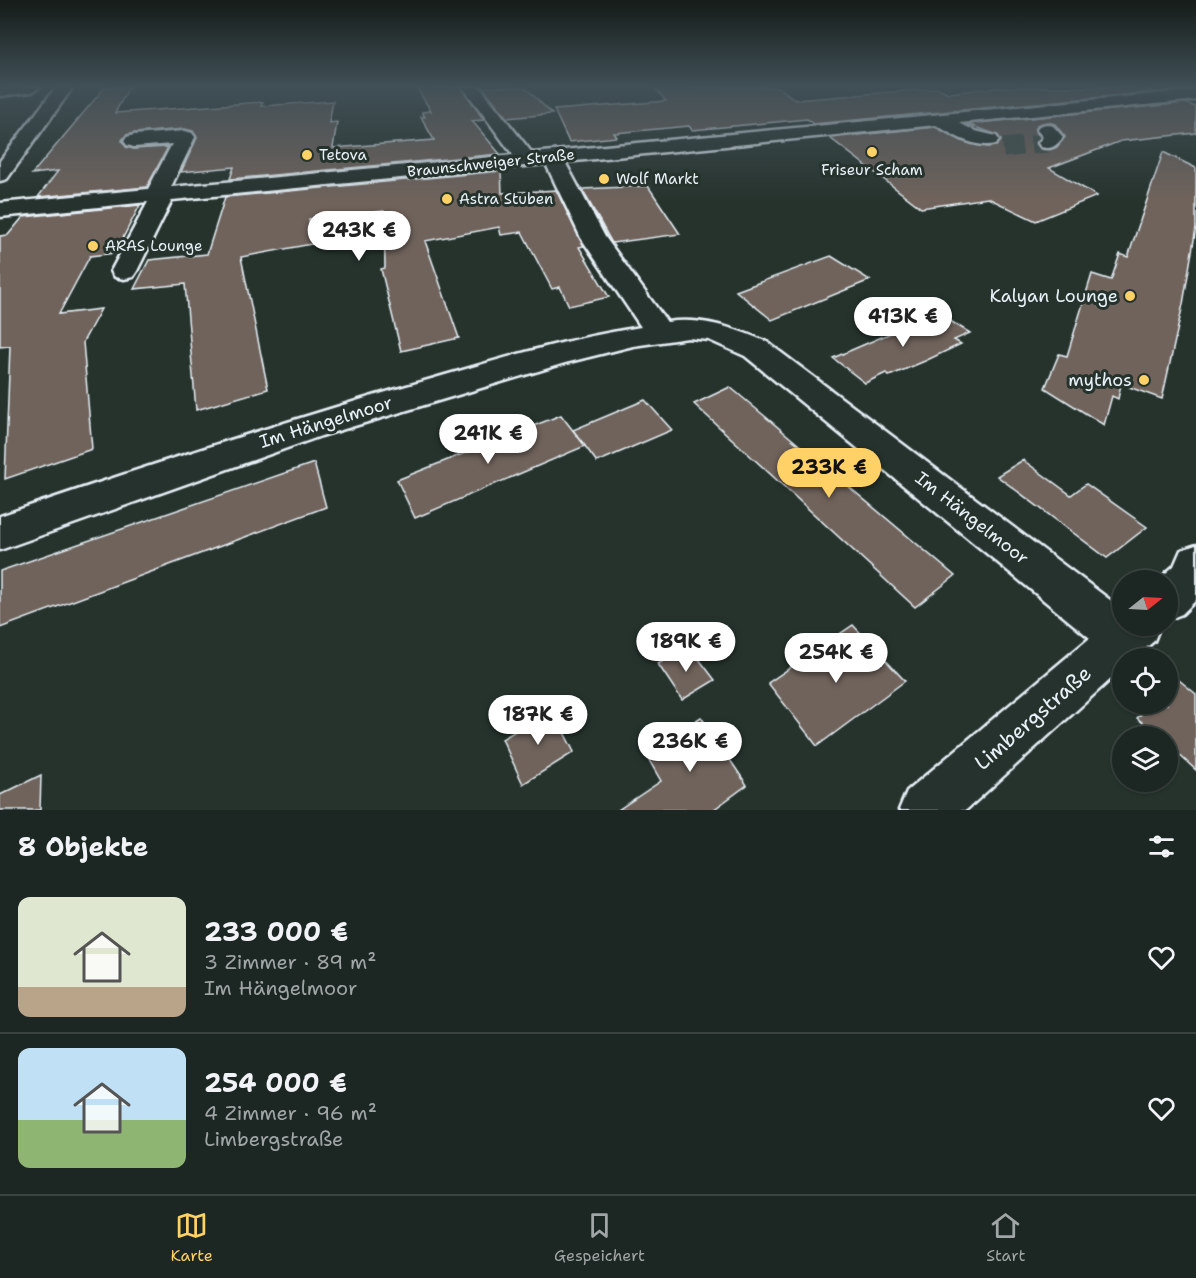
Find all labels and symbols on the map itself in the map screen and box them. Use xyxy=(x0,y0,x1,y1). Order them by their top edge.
street label: Braunschweiger Straße xyxy=(406,144,576,182)
place label: Tetova xyxy=(319,145,367,165)
marker: Friseur Scham xyxy=(865,145,879,159)
marker: Tetova xyxy=(300,148,314,162)
place label: Friseur Scham xyxy=(821,160,923,180)
place label: Wolf Markt xyxy=(616,169,699,189)
marker: Wolf Markt xyxy=(597,172,611,186)
place label: Astra Stuben xyxy=(459,189,553,209)
marker: Astra Stuben xyxy=(440,192,454,206)
pin: 243K € xyxy=(310,211,408,262)
place label: ARAS Lounge xyxy=(105,236,202,256)
marker: ARAS Lounge xyxy=(86,239,100,253)
place label: Kalyan Lounge xyxy=(989,284,1118,308)
marker: Kalyan Lounge xyxy=(1123,289,1137,303)
pin: 413K € xyxy=(854,297,952,348)
place label: mythos xyxy=(1068,368,1132,392)
marker: mythos xyxy=(1137,373,1151,387)
street label: Im Hängelmoor xyxy=(256,390,396,454)
pin: 241K € xyxy=(439,414,537,465)
pin: 233K € xyxy=(780,448,878,499)
street label: Im Hängelmoor xyxy=(910,466,1034,570)
north arrow xyxy=(1112,570,1178,636)
pin: 189K € xyxy=(637,622,735,673)
pin: 254K € xyxy=(787,633,885,684)
street label: Limbergstraße xyxy=(969,659,1097,777)
pin: 187K € xyxy=(489,695,587,746)
pin: 236K € xyxy=(641,722,739,773)

